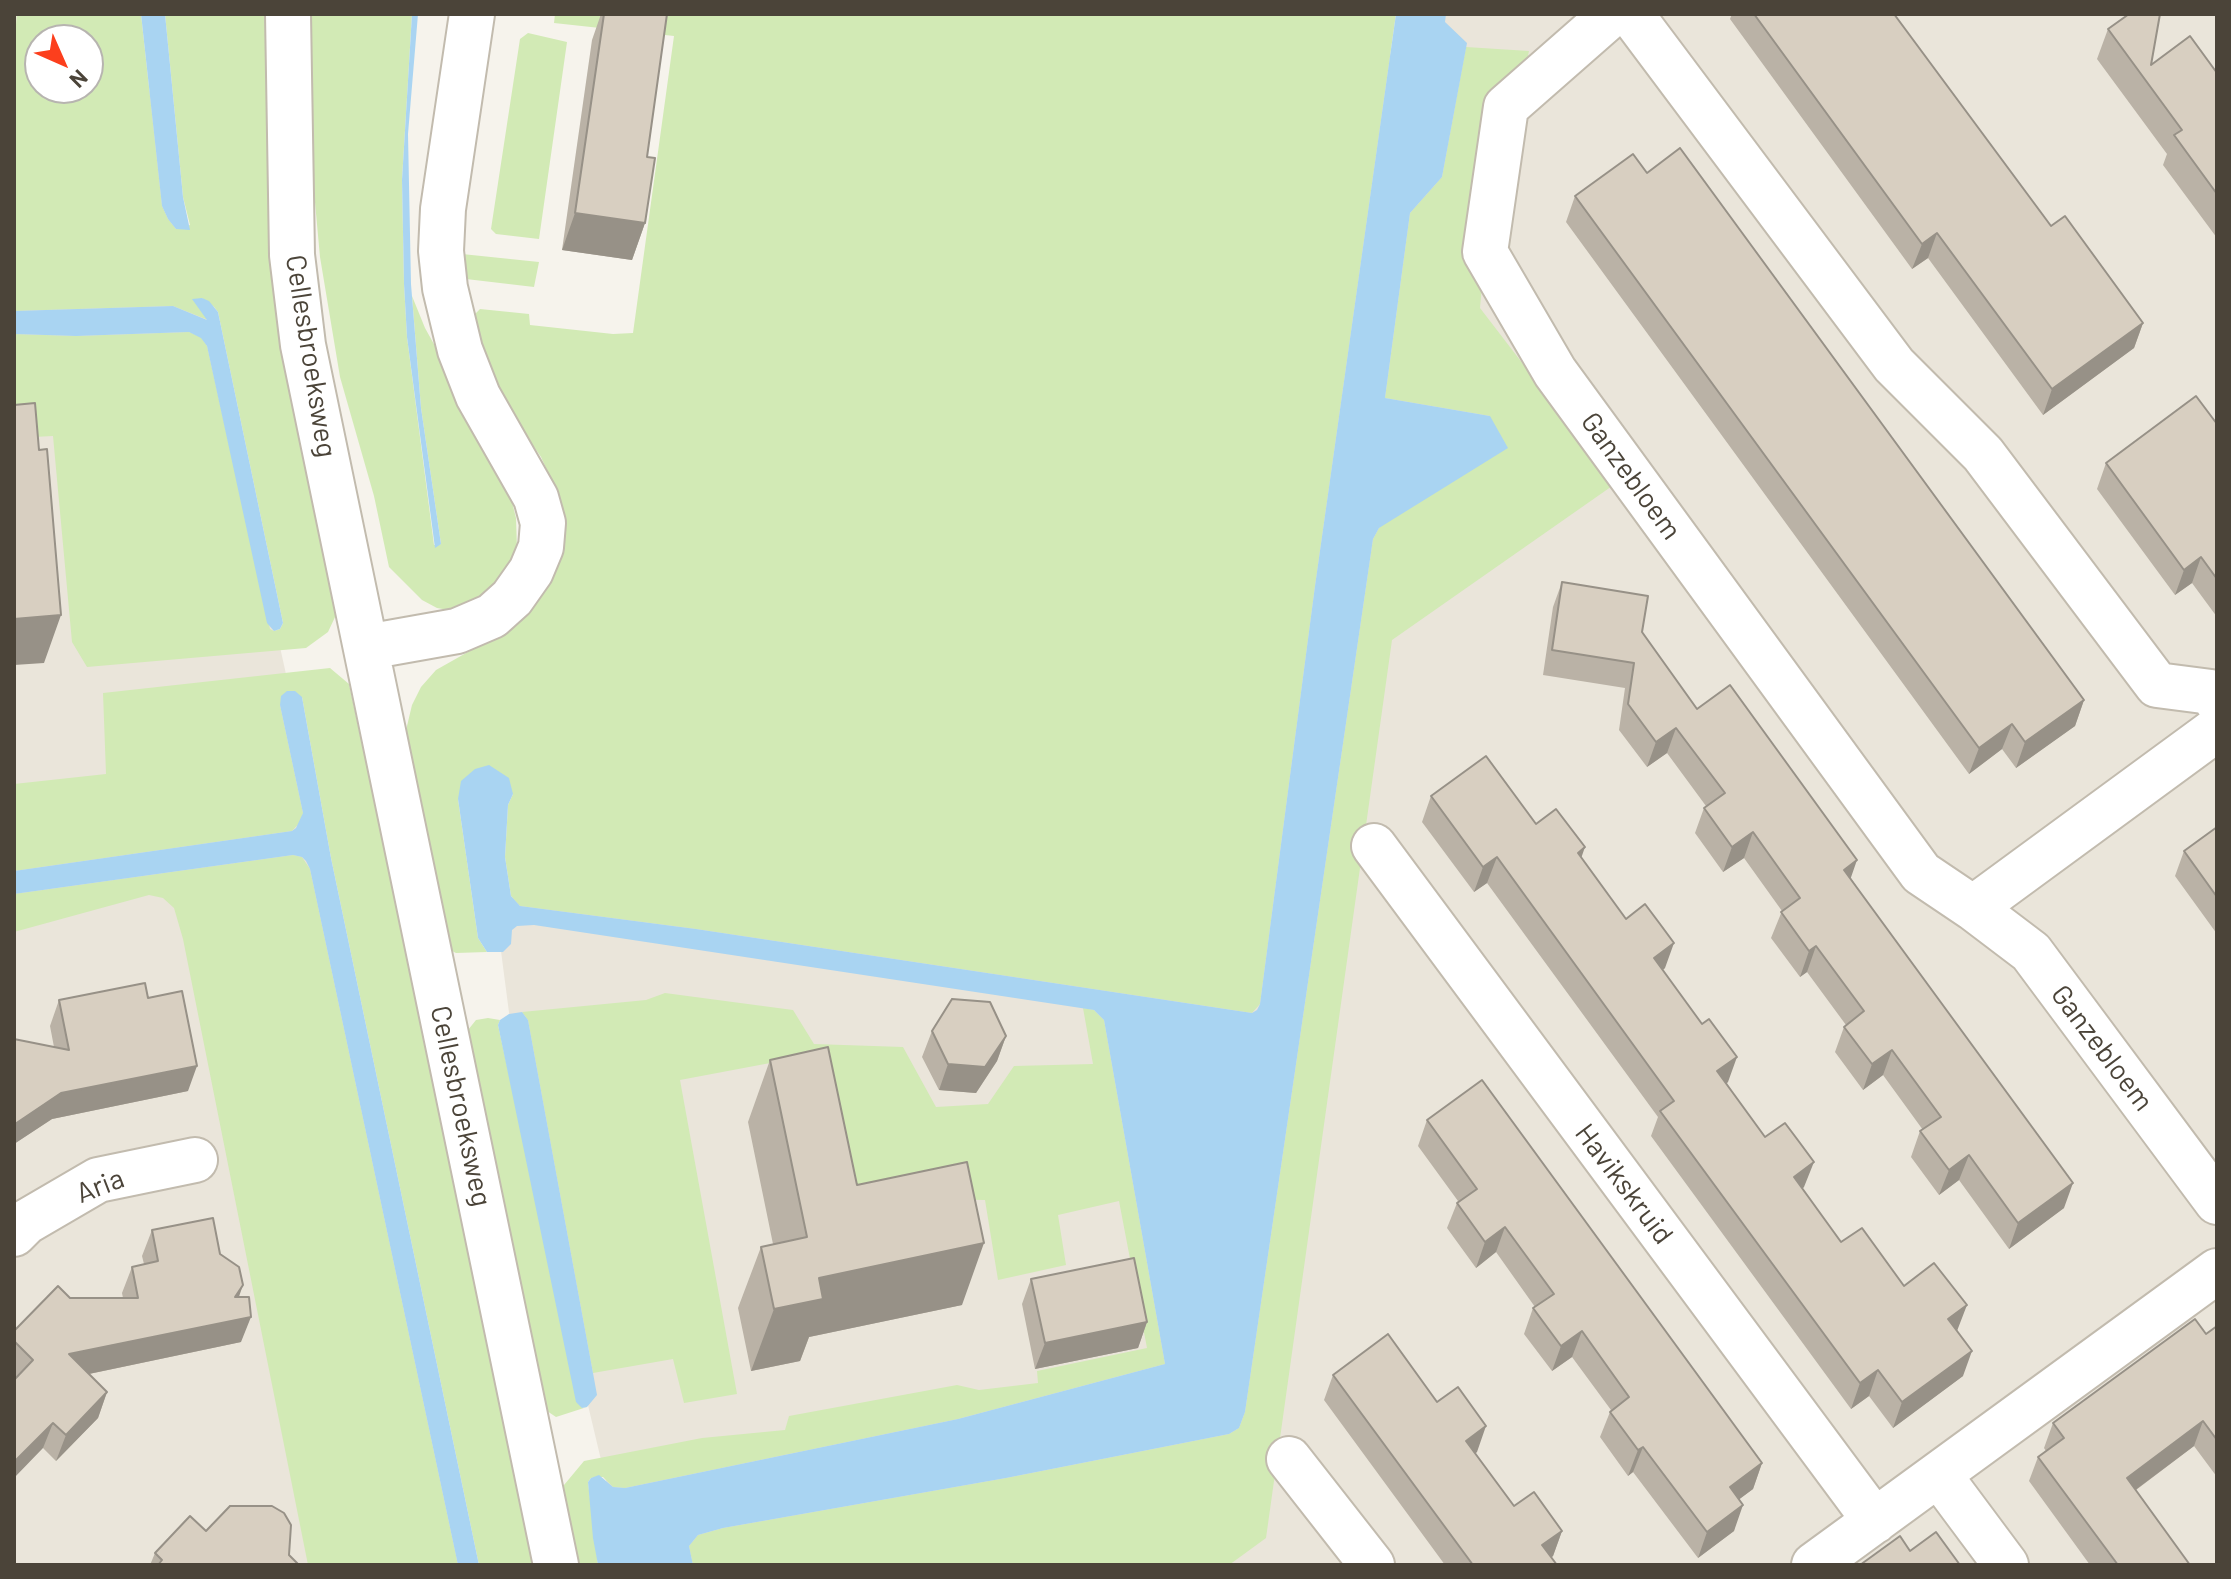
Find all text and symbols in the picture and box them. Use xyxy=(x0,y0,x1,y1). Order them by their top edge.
north arrow xyxy=(24,24,104,104)
text: N xyxy=(65,65,94,94)
street label: Cellesbroeksweg xyxy=(278,252,344,460)
street label: Ganzebloem xyxy=(1574,406,1688,546)
street label: Ganzebloem xyxy=(2044,978,2160,1118)
street label: Cellesbroeksweg xyxy=(423,1002,499,1210)
street label: Havikskruid xyxy=(1568,1117,1680,1251)
street label: Aria xyxy=(71,1162,129,1210)

